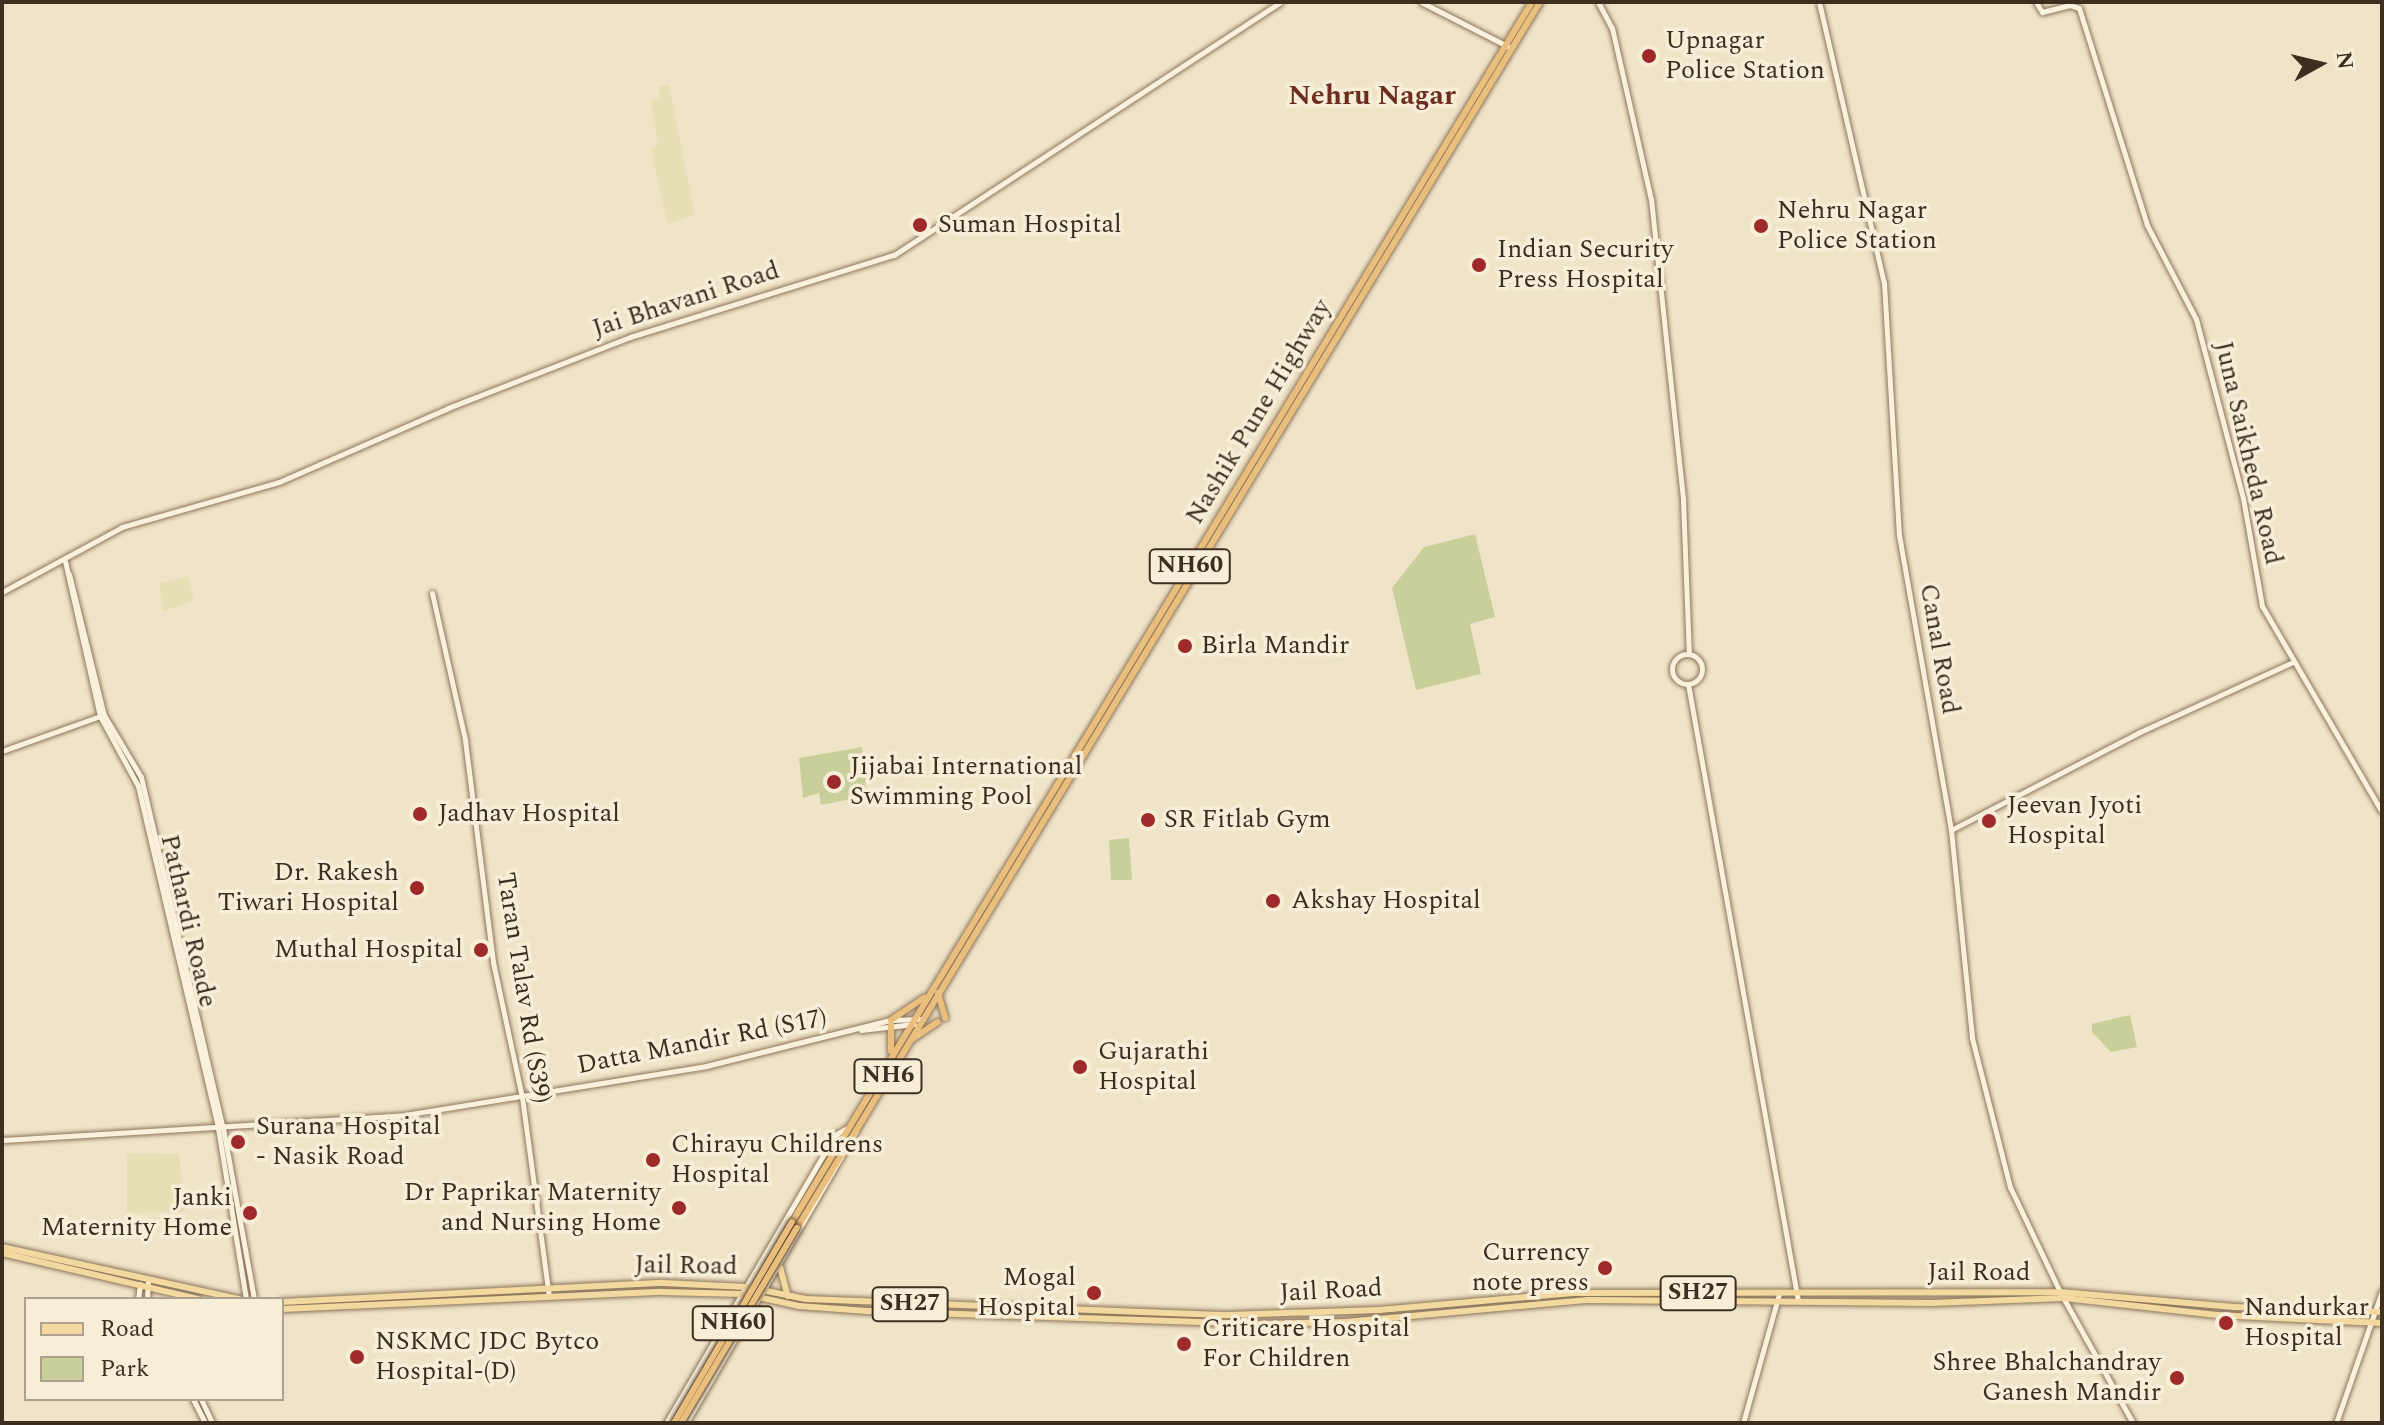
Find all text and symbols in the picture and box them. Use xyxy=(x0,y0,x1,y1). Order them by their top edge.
north arrow xyxy=(2280,24,2360,104)
place label: Upnagar Police Station xyxy=(1665,25,1825,86)
marker: Upnagar Police Station xyxy=(1640,47,1658,65)
text: N xyxy=(2327,49,2362,72)
district label: Nehru Nagar xyxy=(1288,79,1456,113)
place label: Nehru Nagar Police Station xyxy=(1777,195,1937,256)
place label: Suman Hospital xyxy=(938,209,1122,241)
marker: Suman Hospital xyxy=(909,214,931,236)
marker: Nehru Nagar Police Station xyxy=(1752,217,1770,235)
place label: Indian Security Press Hospital xyxy=(1497,234,1673,296)
marker: Indian Security Press Hospital xyxy=(1468,254,1490,276)
street label: Jai Bhavani Road xyxy=(589,255,783,345)
street label: Nashik Pune Highway xyxy=(1180,294,1338,530)
street label: Juna Saikheda Road xyxy=(2207,338,2289,568)
road number: NH60 xyxy=(1148,546,1232,586)
street label: Canal Road xyxy=(1912,581,1966,717)
place label: Birla Mandir xyxy=(1201,630,1349,662)
marker: Birla Mandir xyxy=(1176,637,1194,655)
place label: Jijabai International Swimming Pool xyxy=(850,751,1083,812)
marker: Jijabai International Swimming Pool xyxy=(825,773,843,791)
place label: Jeevan Jyoti Hospital xyxy=(2007,790,2142,852)
place label: Jadhav Hospital xyxy=(438,798,620,830)
marker: Jadhav Hospital xyxy=(409,803,431,825)
place label: SR Fitlab Gym xyxy=(1164,804,1331,836)
marker: Jeevan Jyoti Hospital xyxy=(1978,810,2000,832)
marker: SR Fitlab Gym xyxy=(1139,811,1157,829)
street label: Pathardi Roade xyxy=(153,832,223,1010)
place label: Dr. Rakesh Tiwari Hospital xyxy=(217,857,399,918)
street label: Taran Talav Rd (S39) xyxy=(489,870,557,1106)
marker: Dr. Rakesh Tiwari Hospital xyxy=(406,877,428,899)
place label: Akshay Hospital xyxy=(1291,885,1481,917)
marker: Akshay Hospital xyxy=(1262,890,1284,912)
place label: Muthal Hospital xyxy=(274,934,463,966)
marker: Muthal Hospital xyxy=(470,939,492,961)
street label: Datta Mandir Rd (S17) xyxy=(574,1002,830,1082)
place label: Gujarathi Hospital xyxy=(1098,1036,1209,1098)
road number: NH6 xyxy=(852,1056,924,1096)
marker: Gujarathi Hospital xyxy=(1069,1056,1091,1078)
place label: Surana Hospital - Nasik Road xyxy=(256,1111,441,1172)
place label: Chirayu Childrens Hospital xyxy=(671,1129,883,1190)
marker: Surana Hospital - Nasik Road xyxy=(227,1131,249,1153)
marker: Chirayu Childrens Hospital xyxy=(642,1149,664,1171)
place label: Dr Paprikar Maternity and Nursing Home xyxy=(404,1177,661,1238)
place label: Janki Maternity Home xyxy=(41,1182,232,1244)
marker: Dr Paprikar Maternity and Nursing Home xyxy=(668,1197,690,1219)
marker: Janki Maternity Home xyxy=(239,1202,261,1224)
place label: Currency note press xyxy=(1472,1237,1589,1298)
street label: Jail Road xyxy=(634,1250,738,1282)
street label: Jail Road xyxy=(1928,1257,2030,1289)
marker: Currency note press xyxy=(1596,1259,1614,1277)
place label: Mogal Hospital xyxy=(977,1262,1076,1324)
street label: Jail Road xyxy=(1279,1273,1383,1309)
road number: SH27 xyxy=(1658,1273,1738,1313)
marker: Mogal Hospital xyxy=(1083,1282,1105,1304)
road number: SH27 xyxy=(870,1284,950,1324)
place label: Nandurkar Hospital xyxy=(2244,1292,2369,1354)
legend xyxy=(24,1297,284,1401)
road number: NH60 xyxy=(691,1303,775,1343)
text: Road xyxy=(100,1311,154,1347)
marker: Nandurkar Hospital xyxy=(2215,1312,2237,1334)
place label: Criticare Hospital For Children xyxy=(1202,1313,1410,1374)
place label: NSKMC JDC Bytco Hospital-(D) xyxy=(375,1326,599,1388)
marker: Criticare Hospital For Children xyxy=(1173,1333,1195,1355)
marker: NSKMC JDC Bytco Hospital-(D) xyxy=(346,1346,368,1368)
place label: Shree Bhalchandray Ganesh Mandir xyxy=(1933,1347,2161,1408)
text: Park xyxy=(100,1351,150,1387)
marker: Shree Bhalchandray Ganesh Mandir xyxy=(2168,1369,2186,1387)

